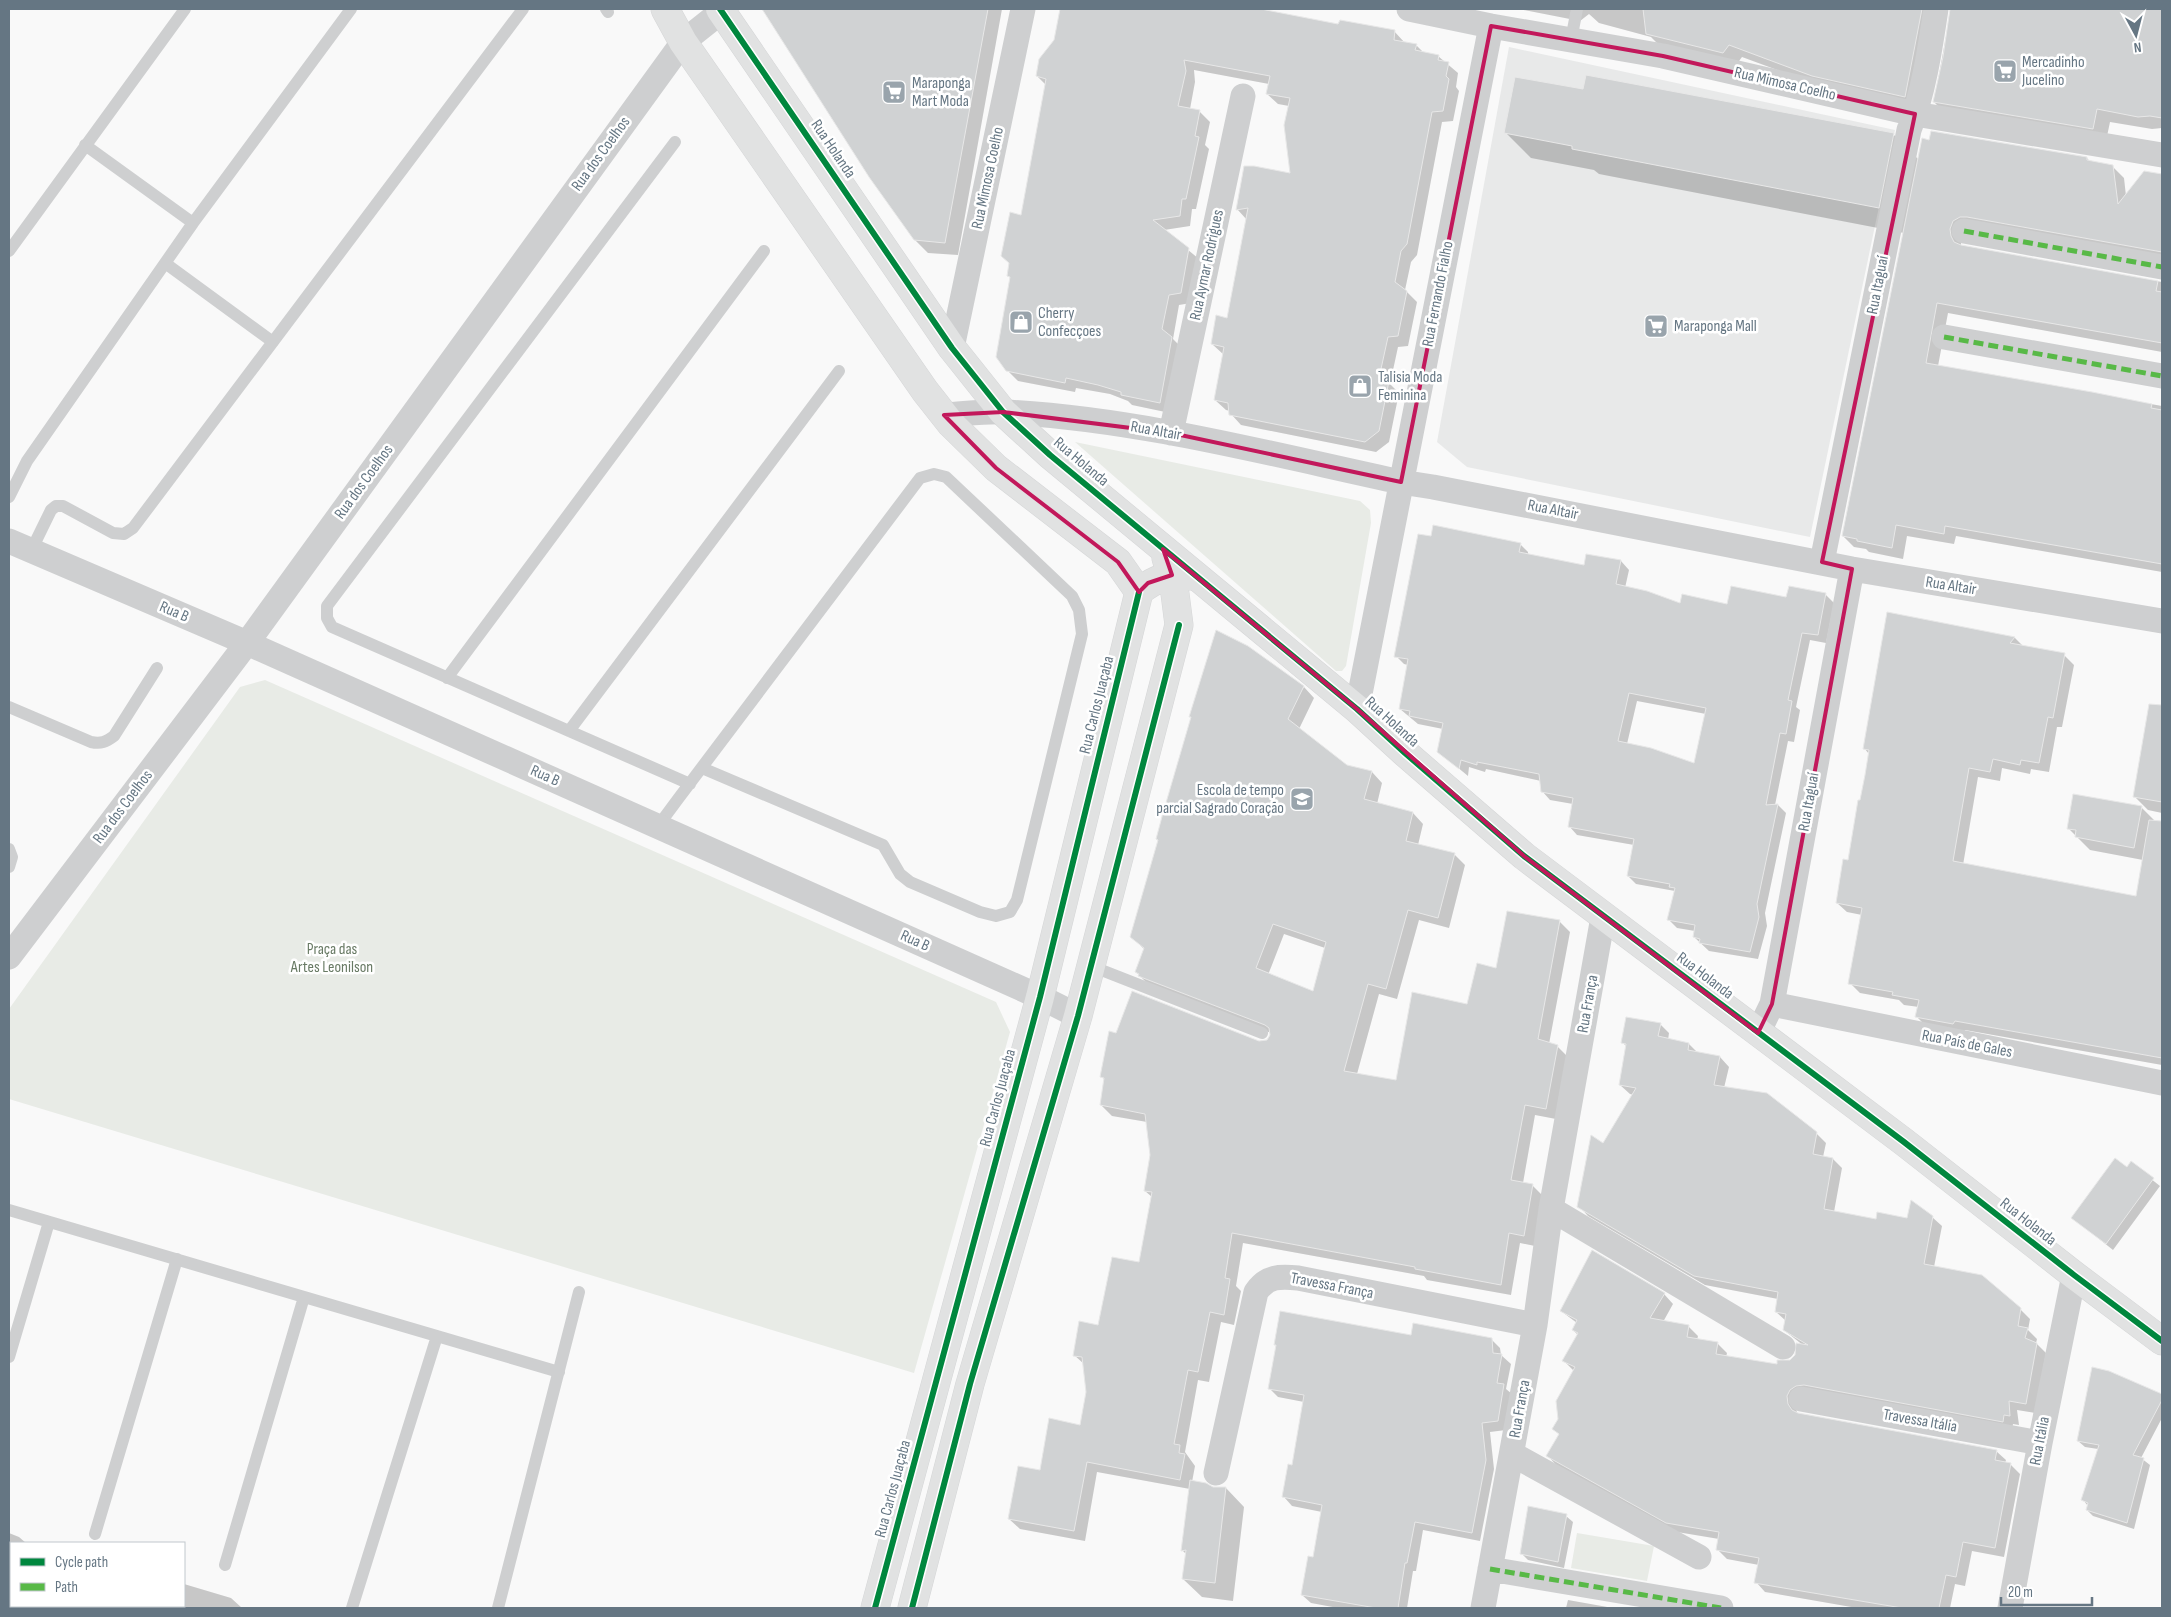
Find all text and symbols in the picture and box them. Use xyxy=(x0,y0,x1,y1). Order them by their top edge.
north arrow xyxy=(2111,10,2161,60)
text: N xyxy=(2133,39,2142,56)
place label: Mercadinho Jucelino xyxy=(2021,53,2085,90)
supermarket icon: Mercadinho Jucelino xyxy=(1992,58,2018,84)
street label: Rua Mimosa Coelho xyxy=(1732,63,1838,105)
place label: Maraponga Mart Moda xyxy=(912,74,971,111)
supermarket icon: Maraponga Mart Moda xyxy=(881,79,907,105)
street label: Rua dos Coelhos xyxy=(568,113,634,195)
street label: Rua Holanda xyxy=(807,116,859,182)
street label: Rua Mimosa Coelho xyxy=(968,125,1008,231)
street label: Rua Aymar Rodrigues xyxy=(1186,208,1228,322)
street label: Rua Fernando Fialho xyxy=(1418,240,1458,348)
street label: Rua Itaguaí xyxy=(1863,254,1893,316)
place label: Cherry Confecçoes xyxy=(1038,304,1102,341)
shop icon: Cherry Confecçoes xyxy=(1008,309,1034,335)
supermarket icon: Maraponga Mall xyxy=(1643,313,1669,339)
place label: Maraponga Mall xyxy=(1674,317,1757,336)
place label: Talisia Moda Feminina xyxy=(1378,368,1442,405)
shop icon: Talisia Moda Feminina xyxy=(1347,373,1373,399)
street label: Rua Altair xyxy=(1129,417,1183,445)
street label: Rua Holanda xyxy=(1049,433,1113,491)
street label: Rua dos Coelhos xyxy=(331,441,397,523)
street label: Rua Altair xyxy=(1526,496,1580,524)
street label: Rua Altair xyxy=(1924,573,1978,599)
street label: Rua B xyxy=(157,597,191,627)
street label: Rua Carlos Juaçaba xyxy=(1076,654,1118,756)
street label: Rua Holanda xyxy=(1361,693,1423,751)
street label: Rua B xyxy=(527,761,563,791)
street label: Rua dos Coelhos xyxy=(89,766,157,848)
street label: Rua Itaguaí xyxy=(1795,771,1823,833)
place label: Escola de tempo parcial Sagrado Coração xyxy=(1156,781,1284,818)
school or university icon: Escola de tempo parcial Sagrado Coração xyxy=(1289,786,1315,812)
street label: Rua B xyxy=(897,926,933,956)
park label: Praça das Artes Leonilson xyxy=(290,940,373,977)
street label: Rua Holanda xyxy=(1673,948,1737,1004)
street label: Rua França xyxy=(1574,974,1602,1034)
street label: Rua País de Gales xyxy=(1920,1026,2014,1062)
street label: Rua Carlos Juaçaba xyxy=(976,1047,1020,1149)
street label: Rua Holanda xyxy=(1996,1194,2060,1250)
street label: Travessa França xyxy=(1289,1269,1375,1303)
street label: Rua França xyxy=(1506,1379,1534,1439)
street label: Travessa Itália xyxy=(1882,1405,1958,1437)
street label: Rua Itália xyxy=(2026,1415,2054,1467)
street label: Rua Carlos Juaçaba xyxy=(871,1438,915,1540)
legend xyxy=(10,1542,185,1607)
text: Cycle path xyxy=(55,1553,108,1572)
scale bar xyxy=(2001,1574,2092,1606)
text: Path xyxy=(55,1578,78,1597)
text: 20 m xyxy=(2008,1583,2033,1602)

